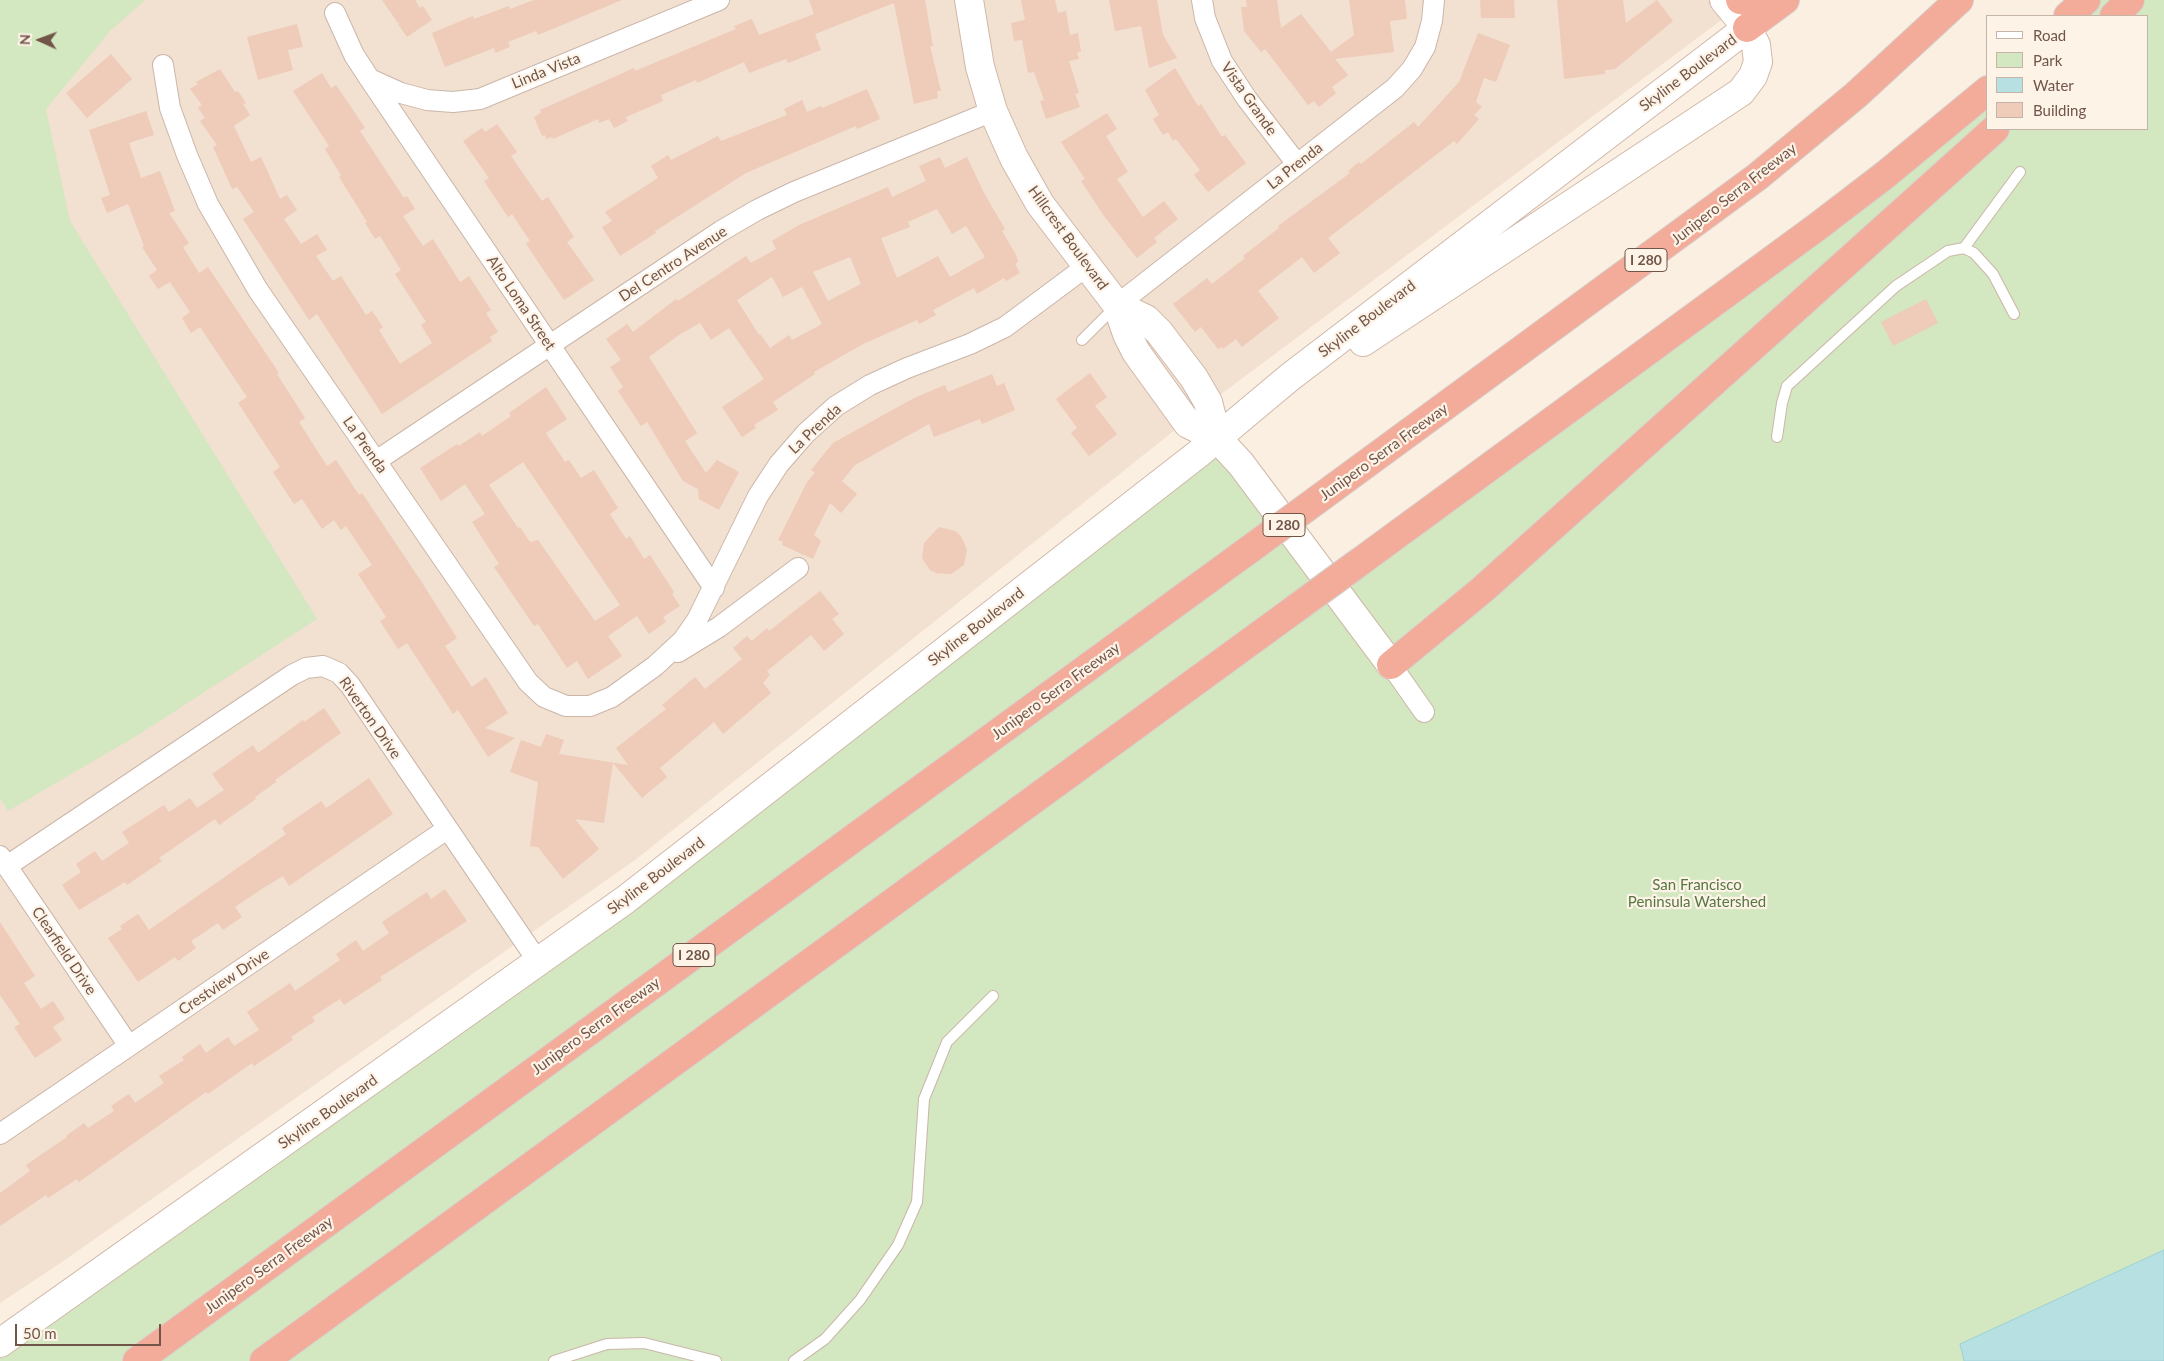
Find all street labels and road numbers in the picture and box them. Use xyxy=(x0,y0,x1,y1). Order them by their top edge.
street label: Skyline Boulevard xyxy=(1636,31,1740,115)
street label: Linda Vista xyxy=(509,49,583,93)
street label: Vista Grande xyxy=(1217,59,1281,139)
street label: La Prenda xyxy=(1264,139,1326,193)
street label: Junipero Serra Freeway xyxy=(1668,140,1800,248)
street label: Hillcrest Boulevard xyxy=(1024,182,1112,294)
street label: Del Centro Avenue xyxy=(616,222,730,306)
road number: I 280 xyxy=(1625,248,1667,272)
street label: Alto Loma Street xyxy=(483,252,559,354)
street label: Skyline Boulevard xyxy=(1315,277,1419,361)
street label: La Prenda xyxy=(785,400,845,458)
street label: Junipero Serra Freeway xyxy=(1316,400,1452,504)
street label: La Prenda xyxy=(339,413,391,477)
road number: I 280 xyxy=(1263,514,1305,536)
street label: Skyline Boulevard xyxy=(924,584,1028,670)
street label: Junipero Serra Freeway xyxy=(988,639,1124,743)
street label: Riverton Drive xyxy=(335,674,405,762)
street label: Skyline Boulevard xyxy=(604,834,708,918)
street label: Clearfield Drive xyxy=(28,904,100,998)
road number: I 280 xyxy=(673,944,715,966)
street label: Crestview Drive xyxy=(175,945,273,1019)
street label: Junipero Serra Freeway xyxy=(528,974,664,1078)
street label: Skyline Boulevard xyxy=(275,1071,381,1153)
street label: Junipero Serra Freeway xyxy=(201,1213,337,1317)

